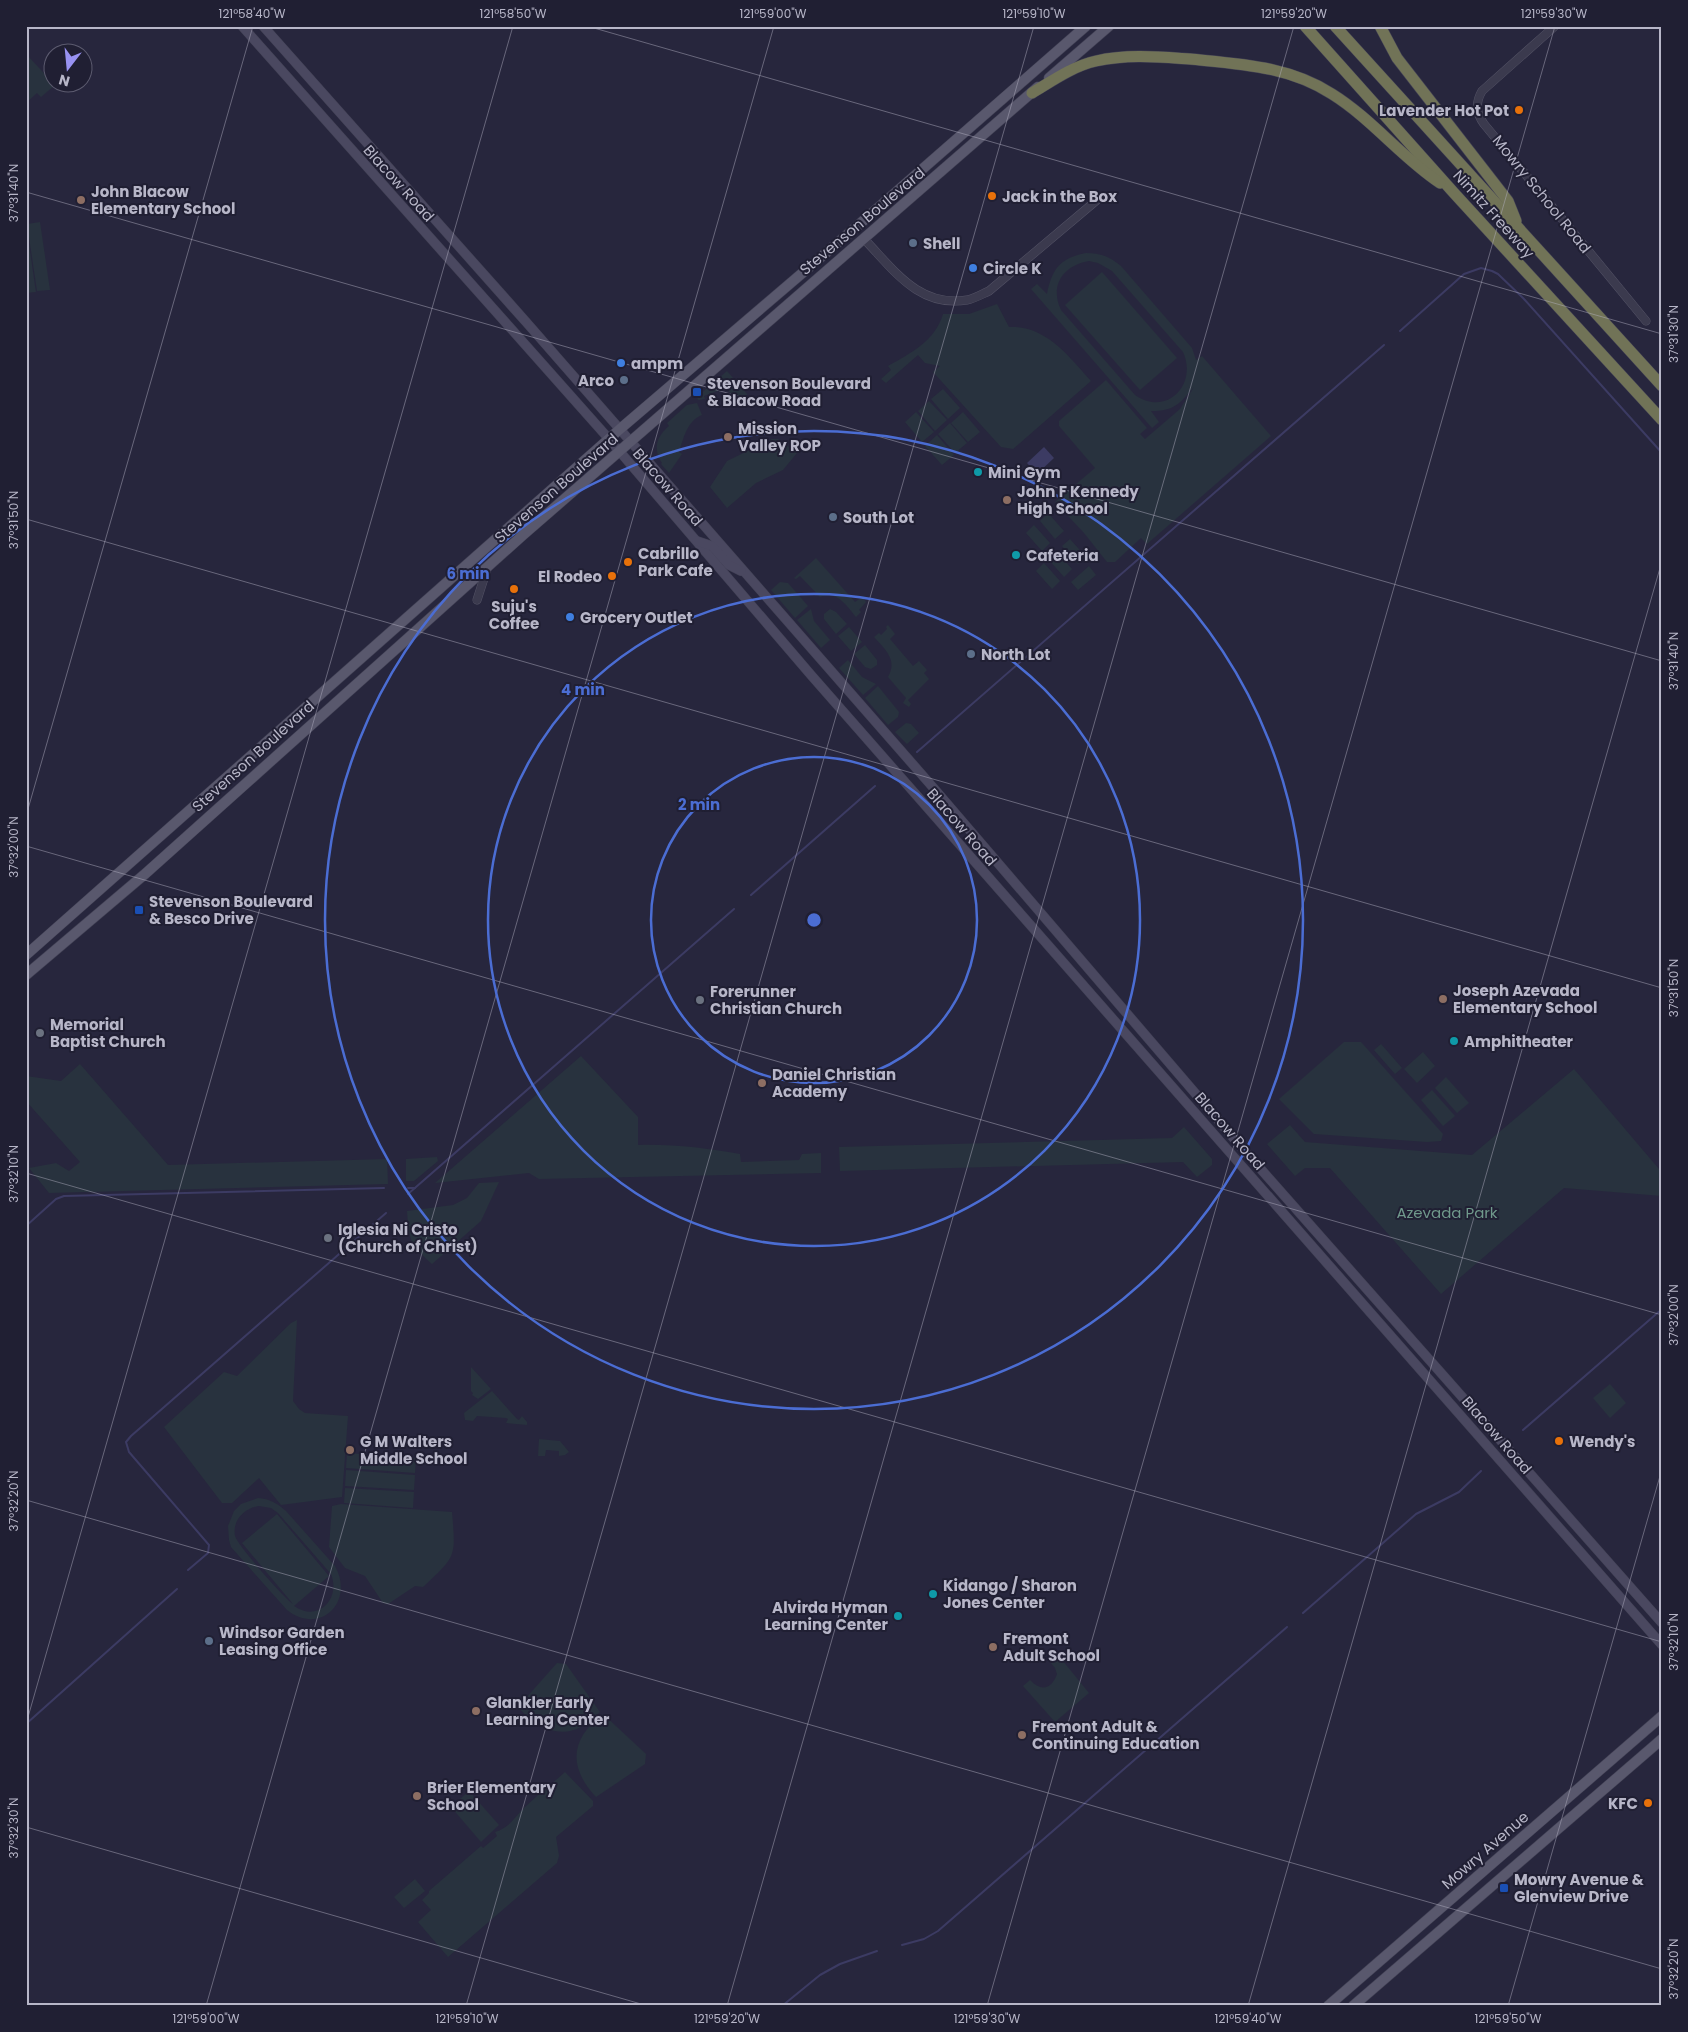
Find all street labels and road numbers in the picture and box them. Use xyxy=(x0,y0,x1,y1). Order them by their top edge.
street label: Mowry School Road xyxy=(1488,131,1596,257)
street label: Blacow Road xyxy=(359,140,439,226)
street label: Stevenson Boulevard xyxy=(795,162,929,280)
street label: Nimitz Freeway xyxy=(1449,165,1540,263)
street label: Stevenson Boulevard xyxy=(490,428,622,548)
street label: Blacow Road xyxy=(628,443,708,531)
street label: Stevenson Boulevard xyxy=(187,695,319,817)
street label: Blacow Road xyxy=(922,783,1002,871)
street label: Blacow Road xyxy=(1190,1087,1270,1175)
street label: Blacow Road xyxy=(1457,1391,1537,1479)
street label: Mowry Avenue xyxy=(1437,1806,1533,1894)

